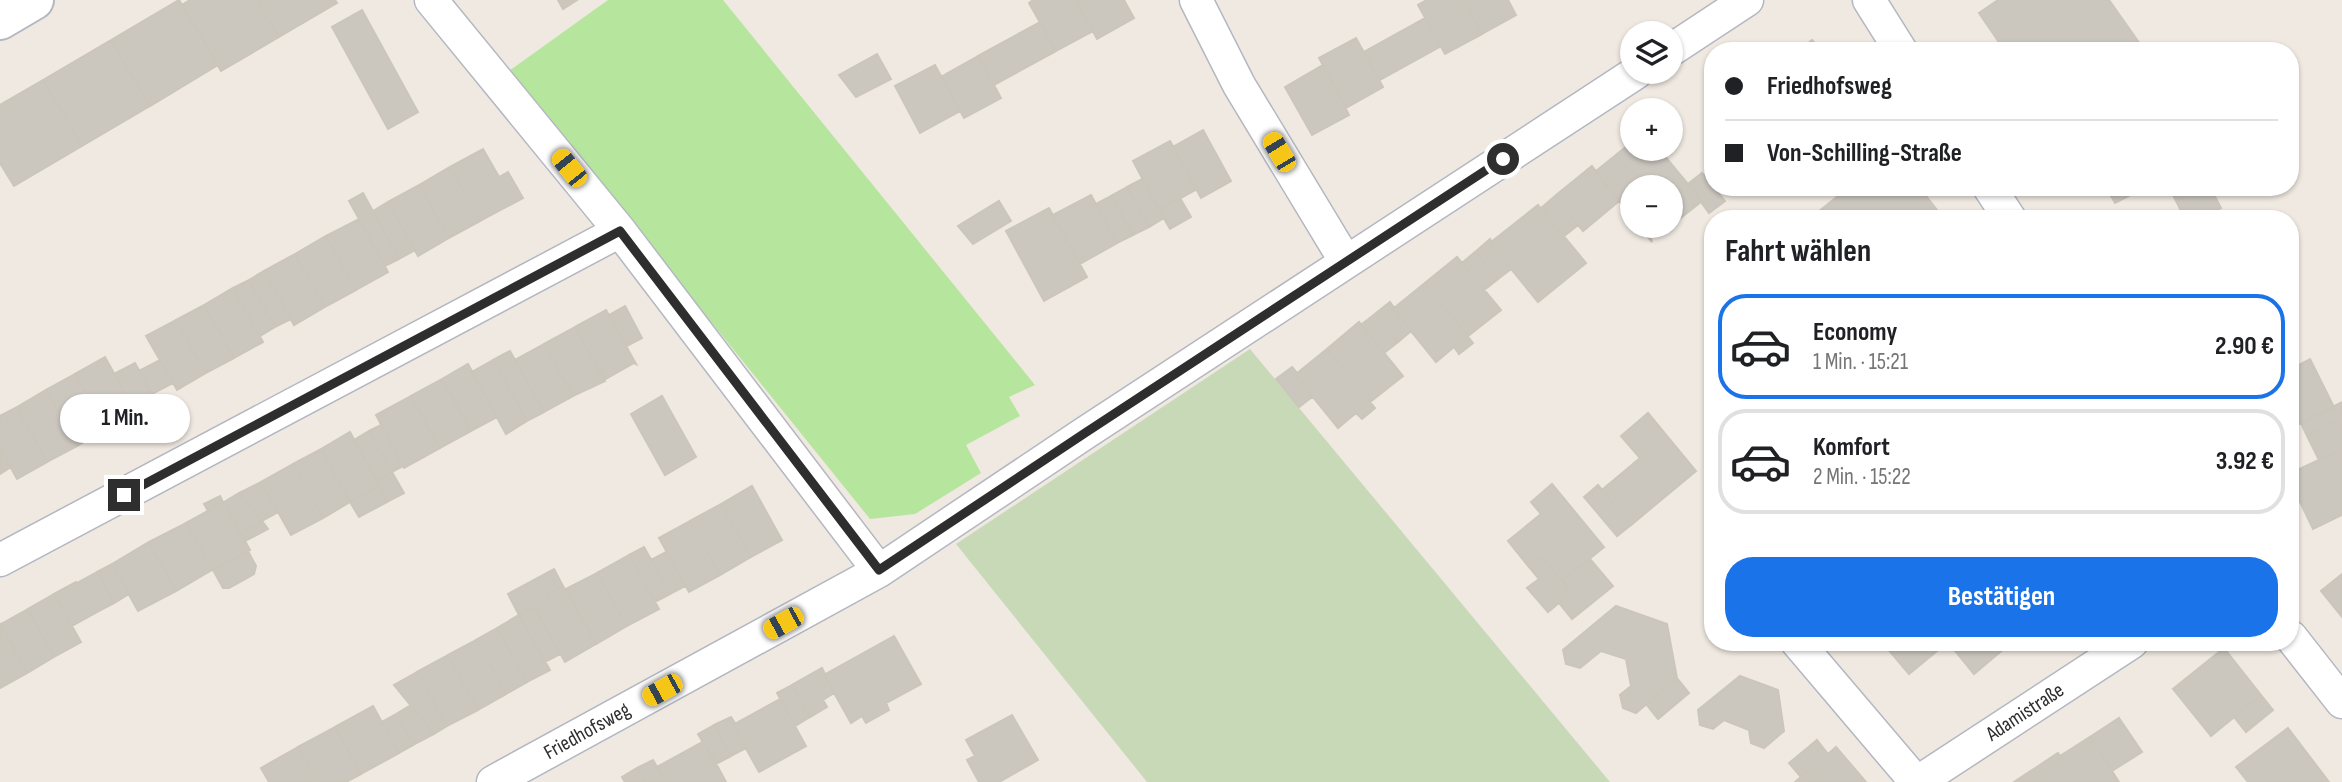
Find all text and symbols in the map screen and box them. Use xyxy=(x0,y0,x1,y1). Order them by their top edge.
map controls xyxy=(1620,21,1683,238)
button: layers xyxy=(1620,21,1683,84)
text: Friedhofsweg xyxy=(1767,71,1892,102)
button: + xyxy=(1620,98,1683,161)
car xyxy=(1260,129,1299,175)
text: Von-Schilling-Straße xyxy=(1767,138,1962,169)
route start xyxy=(1487,143,1519,175)
car xyxy=(548,145,591,191)
button: − xyxy=(1620,175,1683,238)
text: Fahrt wählen xyxy=(1725,232,1871,271)
icon: car xyxy=(1729,315,1792,378)
text: Economy xyxy=(1813,317,1897,348)
text: 2.90 € xyxy=(2215,331,2274,362)
text: 1 Min. · 15:21 xyxy=(1813,348,1908,376)
callout: 1 Min. xyxy=(59,393,189,442)
text: 1 Min. xyxy=(101,404,149,432)
icon: car xyxy=(1729,430,1792,493)
text: Komfort xyxy=(1813,432,1890,463)
text: 3.92 € xyxy=(2216,446,2274,477)
text: 2 Min. · 15:22 xyxy=(1813,463,1911,491)
route end xyxy=(108,479,140,511)
button: Bestätigen xyxy=(1725,557,2278,637)
car xyxy=(760,604,807,642)
car xyxy=(639,671,686,709)
street label: Adamistraße xyxy=(1980,678,2069,747)
street label: Friedhofsweg xyxy=(539,697,635,765)

